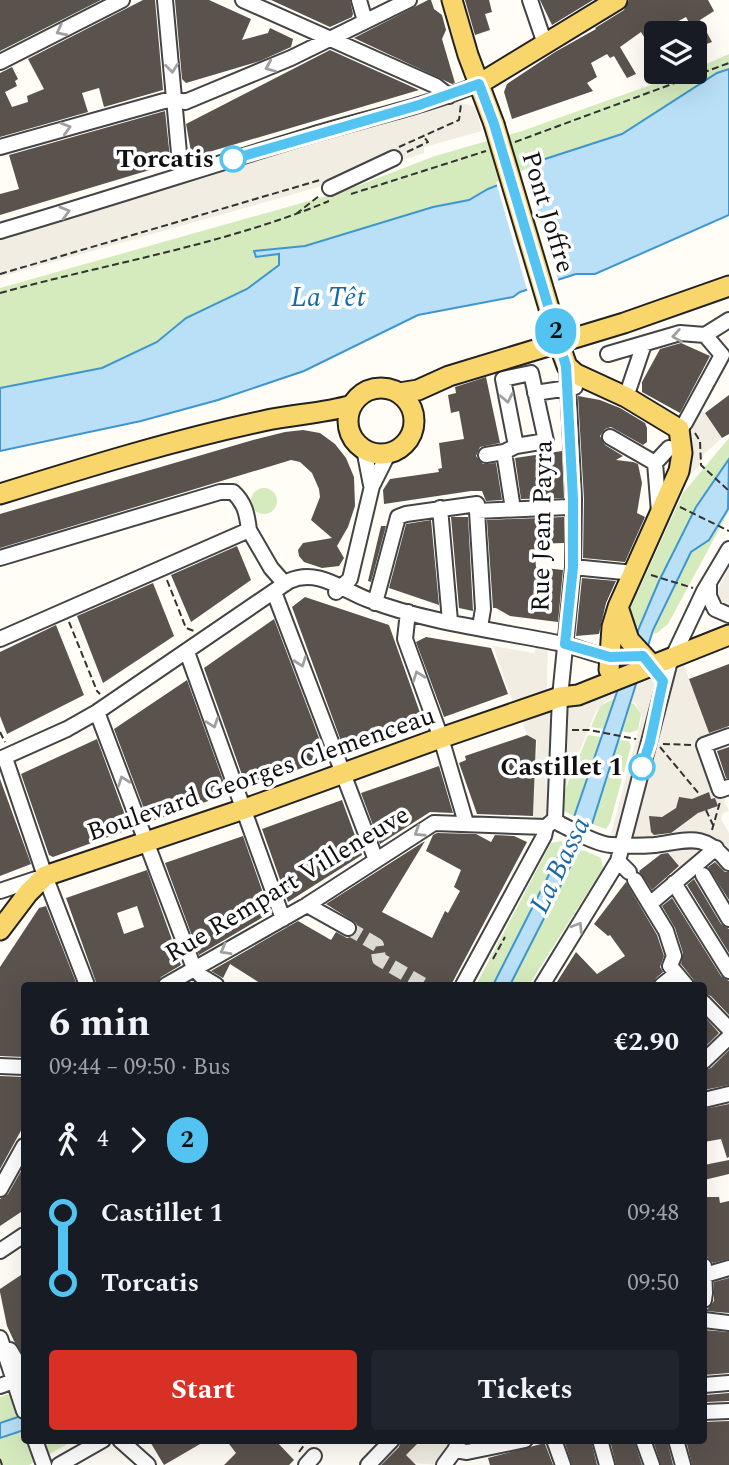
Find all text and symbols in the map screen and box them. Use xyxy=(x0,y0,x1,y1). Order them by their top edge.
map controls xyxy=(644,21,707,84)
button: layers xyxy=(644,21,707,84)
one-way arrow xyxy=(56,23,68,36)
one-way arrow xyxy=(264,58,276,72)
one-way arrow xyxy=(164,63,179,74)
one-way arrow xyxy=(59,122,71,137)
place label: Torcatis xyxy=(116,139,214,179)
marker: Torcatis xyxy=(220,146,246,172)
street label: Pont Joffre xyxy=(511,146,585,278)
one-way arrow xyxy=(59,206,71,221)
water label: La Têt xyxy=(291,276,367,319)
line badge: 2 xyxy=(533,308,579,354)
text: 2 xyxy=(549,313,563,349)
one-way arrow xyxy=(671,328,682,343)
one-way arrow xyxy=(498,392,513,404)
street label: Rue Jean Payra xyxy=(521,439,564,612)
one-way arrow xyxy=(293,655,307,667)
one-way arrow xyxy=(412,671,426,683)
street label: Boulevard Georges Clemenceau xyxy=(82,696,440,852)
one-way arrow xyxy=(205,716,219,728)
place label: Castillet 1 xyxy=(500,747,623,787)
marker: Castillet 1 xyxy=(629,754,655,780)
one-way arrow xyxy=(118,775,132,787)
street label: Rue Rempart Villeneuve xyxy=(157,795,417,973)
water label: La Bassa xyxy=(518,809,602,921)
one-way arrow xyxy=(414,824,427,837)
one-way arrow xyxy=(569,922,582,935)
one-way arrow xyxy=(220,942,232,955)
text: 6 min xyxy=(49,995,150,1053)
text: €2.90 xyxy=(614,1022,679,1062)
text: 09:44 – 09:50 · Bus xyxy=(49,1050,231,1085)
icon: walk xyxy=(49,1121,87,1159)
icon: forward xyxy=(119,1121,157,1159)
text: 4 xyxy=(97,1122,109,1157)
text: 2 xyxy=(181,1122,194,1158)
text: Castillet 1 xyxy=(101,1193,224,1233)
text: 09:48 xyxy=(627,1196,679,1231)
text: Torcatis xyxy=(101,1263,199,1303)
text: 09:50 xyxy=(627,1266,679,1301)
button: Start xyxy=(49,1350,357,1430)
button: Tickets xyxy=(371,1350,679,1430)

